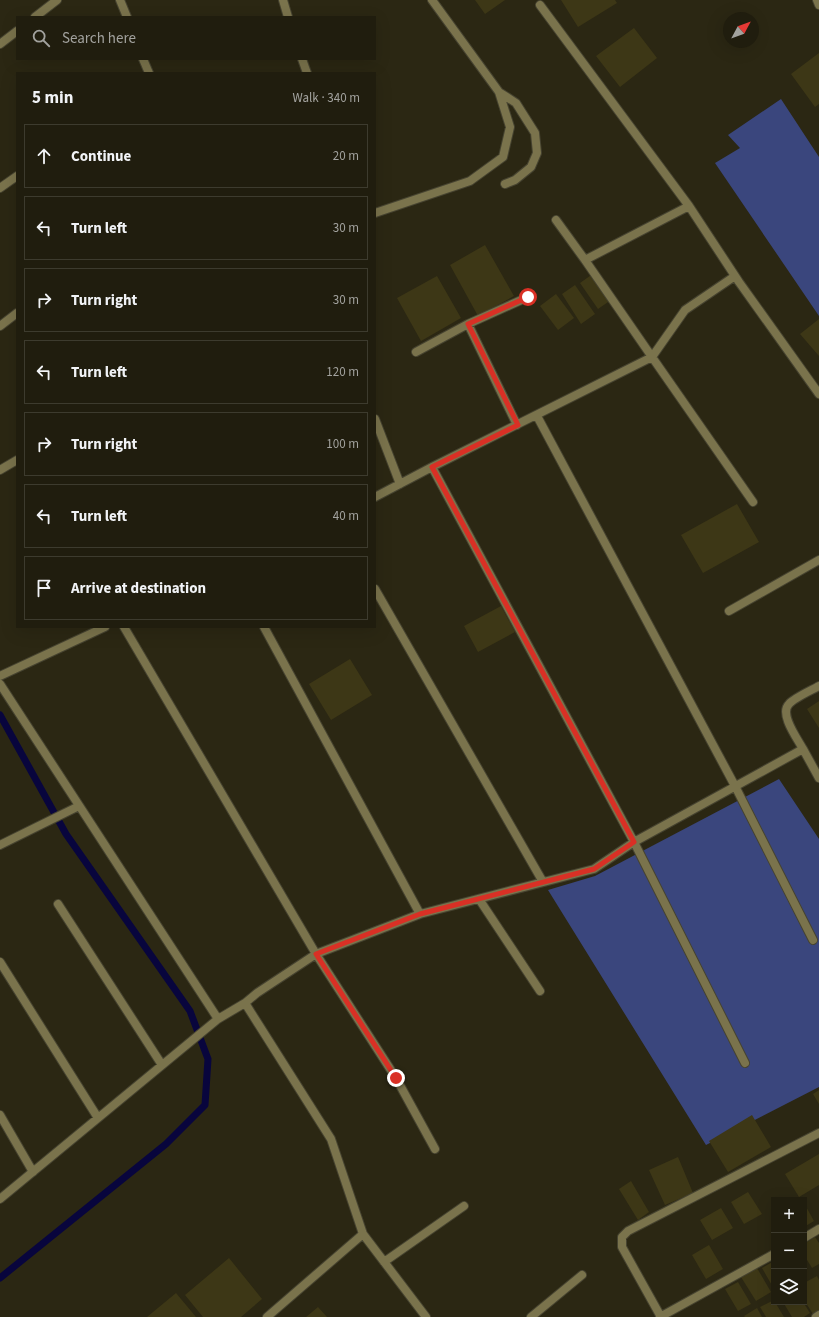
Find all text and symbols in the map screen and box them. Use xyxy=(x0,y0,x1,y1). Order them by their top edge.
north arrow xyxy=(723,12,759,48)
search box xyxy=(16,16,376,60)
icon: search xyxy=(30,27,52,49)
text: Search here xyxy=(62,28,136,49)
text: 5 min xyxy=(32,86,73,110)
text: Walk · 340 m xyxy=(292,89,360,107)
icon: ahead xyxy=(33,145,55,167)
text: Continue xyxy=(71,146,131,167)
text: 20 m xyxy=(333,147,359,165)
icon: left xyxy=(33,217,55,239)
text: Turn left xyxy=(71,218,127,239)
text: 30 m xyxy=(333,219,359,237)
route start xyxy=(519,288,537,306)
icon: right xyxy=(33,289,55,311)
text: Turn right xyxy=(71,290,137,311)
text: 30 m xyxy=(333,291,359,309)
icon: left xyxy=(33,361,55,383)
text: Turn left xyxy=(71,362,127,383)
text: 120 m xyxy=(326,363,359,381)
icon: right xyxy=(33,433,55,455)
text: Turn right xyxy=(71,434,137,455)
text: 100 m xyxy=(326,435,359,453)
icon: left xyxy=(33,505,55,527)
text: Turn left xyxy=(71,506,127,527)
text: 40 m xyxy=(333,507,359,525)
icon: arrive xyxy=(33,577,55,599)
text: Arrive at destination xyxy=(71,578,206,599)
route end xyxy=(387,1069,405,1087)
map controls xyxy=(771,1197,807,1305)
button: + xyxy=(771,1197,807,1233)
button: − xyxy=(771,1233,807,1269)
button: layers xyxy=(771,1269,807,1305)

